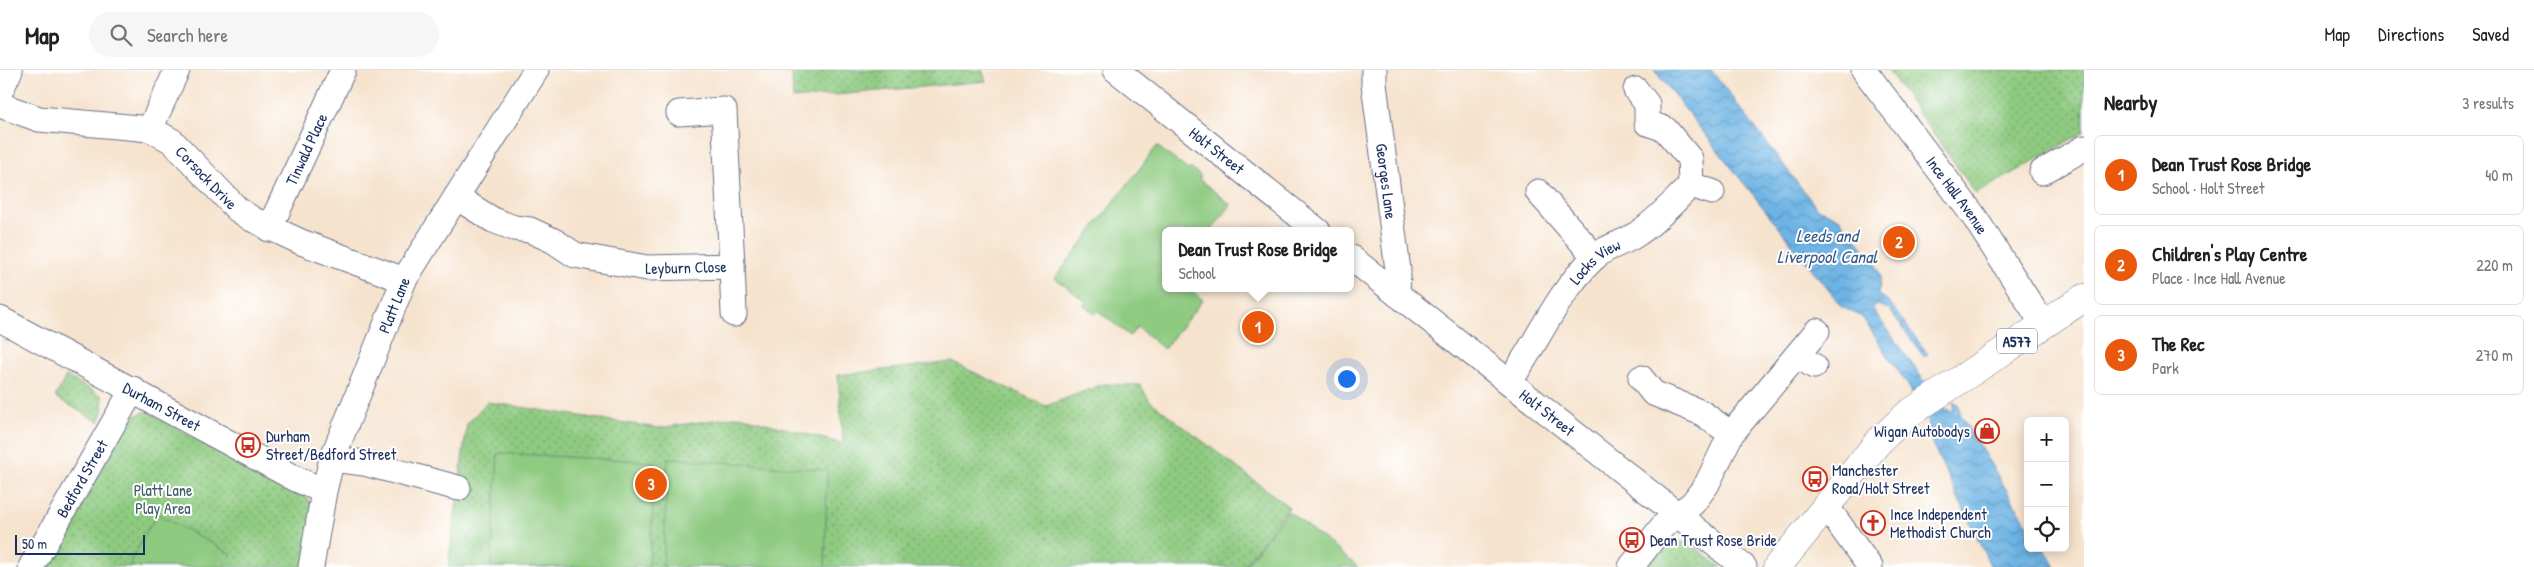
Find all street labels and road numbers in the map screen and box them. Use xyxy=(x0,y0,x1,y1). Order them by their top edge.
street label: Tinwald Place xyxy=(280,109,333,189)
street label: Holt Street xyxy=(1185,122,1249,179)
street label: Corsock Drive xyxy=(171,140,243,214)
street label: Georges Lane xyxy=(1371,142,1402,221)
street label: Ince Hall Avenue xyxy=(1921,151,1994,239)
street label: Locks View xyxy=(1564,233,1624,289)
street label: Leyburn Close xyxy=(645,255,728,279)
street label: Platt Lane xyxy=(373,273,415,336)
road number: A577 xyxy=(1997,328,2037,354)
street label: Durham Street xyxy=(119,377,205,437)
street label: Holt Street xyxy=(1515,384,1580,441)
street label: Bedford Street xyxy=(51,435,113,521)

